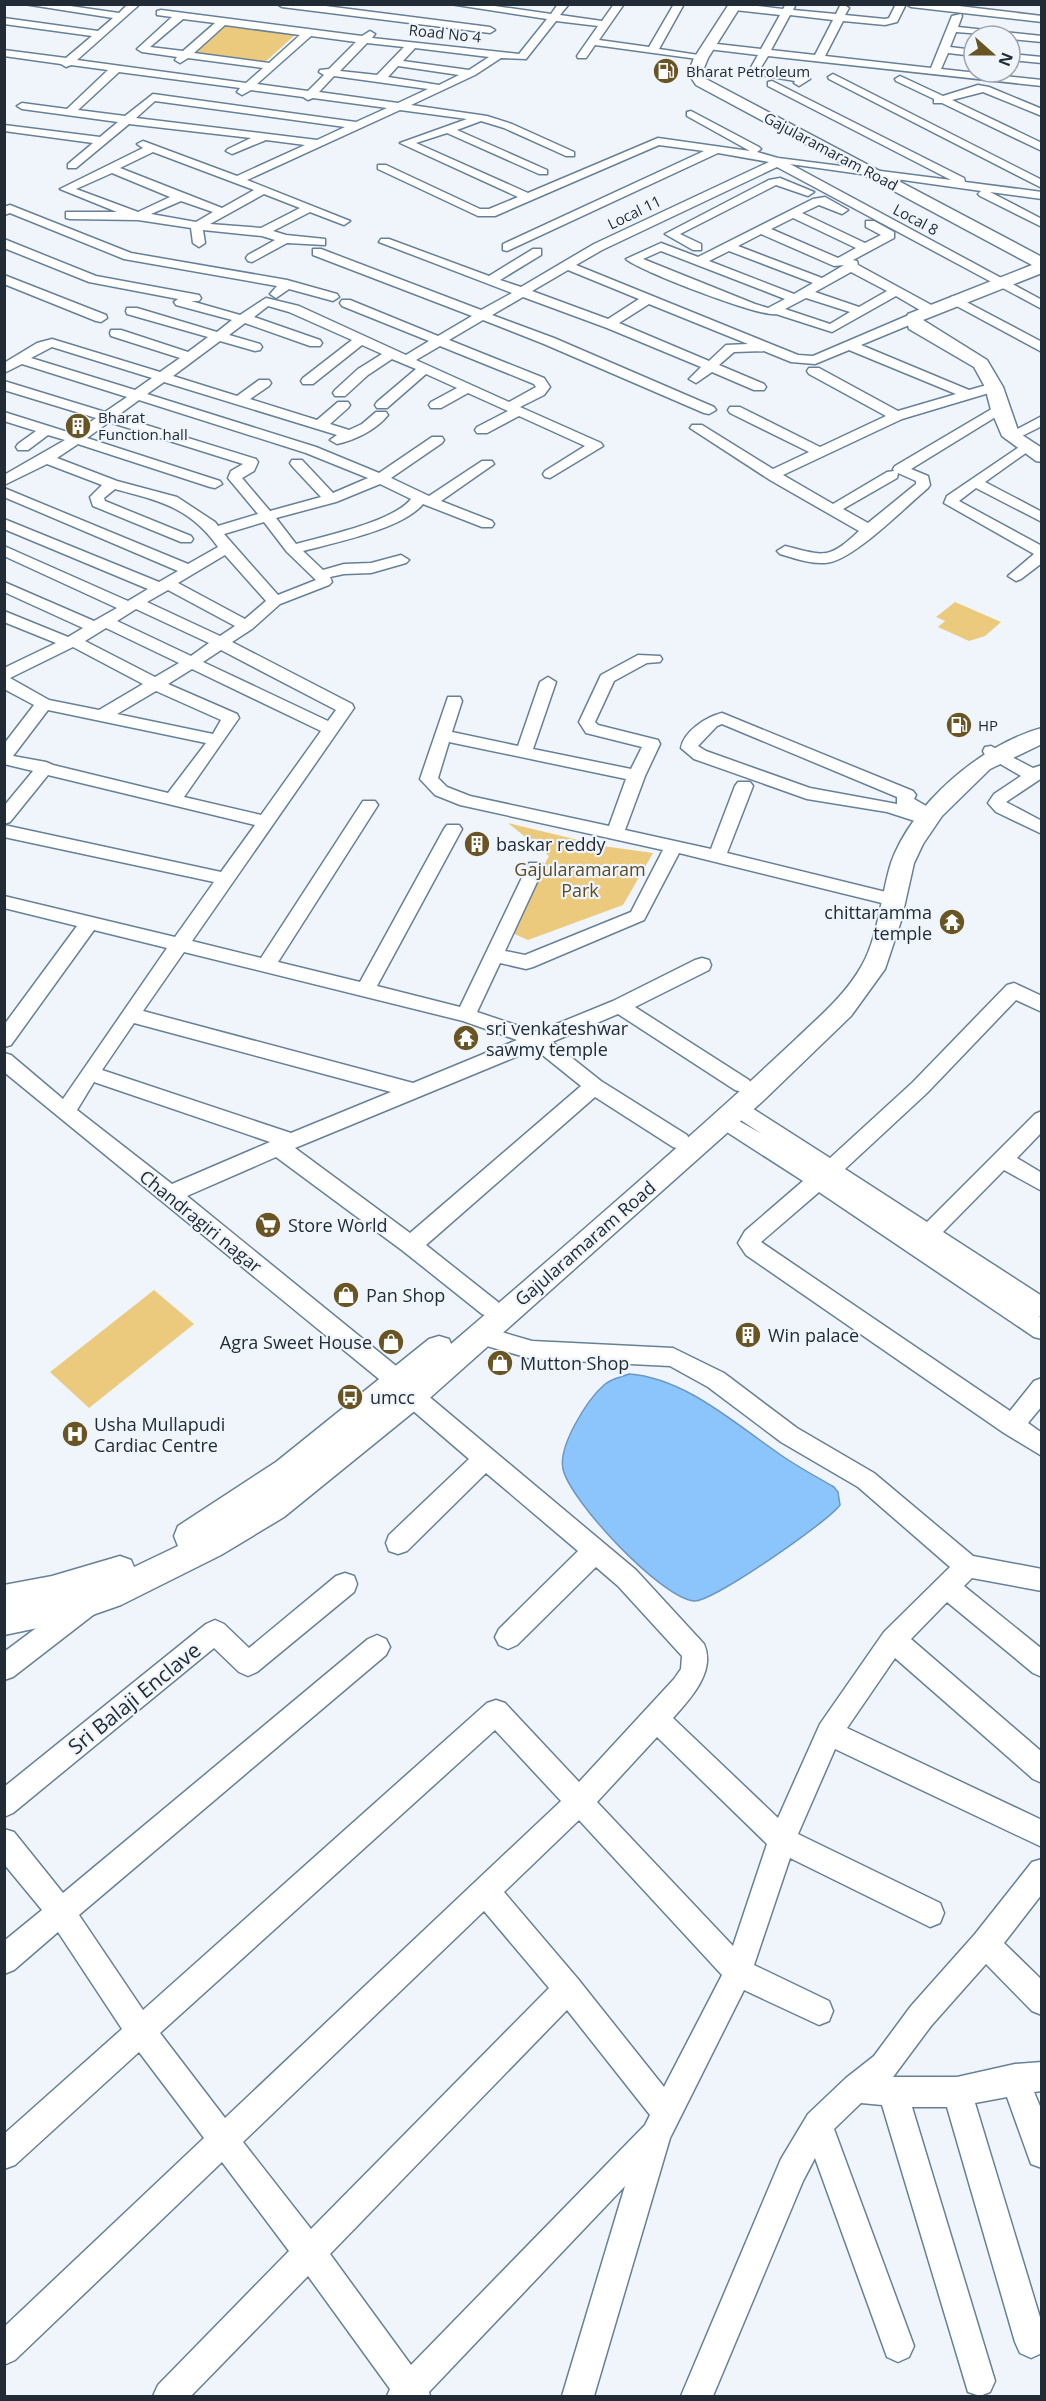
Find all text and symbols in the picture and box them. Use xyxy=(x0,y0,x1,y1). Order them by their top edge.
street label: Road No 4 xyxy=(408,19,483,47)
north arrow xyxy=(962,24,1022,84)
text: N xyxy=(993,49,1019,69)
fuel station icon: Bharat Petroleum xyxy=(651,56,681,86)
place label: Bharat Petroleum xyxy=(686,61,810,81)
street label: Gajularamaram Road xyxy=(760,107,902,195)
street label: Local 11 xyxy=(604,190,664,234)
street label: Local 8 xyxy=(890,199,942,239)
place label: Bharat Function hall xyxy=(98,407,188,444)
building icon: Bharat Function hall xyxy=(63,411,93,441)
fuel station icon: HP xyxy=(944,710,974,740)
place label: HP xyxy=(978,715,998,735)
building icon: baskar reddy xyxy=(462,829,492,859)
place label: baskar reddy xyxy=(496,832,607,856)
park label: Gajularamaram Park xyxy=(514,857,646,902)
place label: chittaramma temple xyxy=(824,900,932,945)
temple icon: chittaramma temple xyxy=(937,907,967,937)
place label: sri venkateshwar sawmy temple xyxy=(486,1016,629,1061)
temple icon: sri venkateshwar sawmy temple xyxy=(451,1023,481,1053)
street label: Chandragiri nagar xyxy=(135,1164,268,1278)
street label: Gajularamaram Road xyxy=(510,1175,660,1311)
supermarket icon: Store World xyxy=(253,1210,283,1240)
place label: Store World xyxy=(288,1213,388,1237)
shop icon: Pan Shop xyxy=(331,1280,361,1310)
place label: Pan Shop xyxy=(366,1283,445,1307)
building icon: Win palace xyxy=(733,1320,763,1350)
place label: Win palace xyxy=(768,1323,859,1347)
shop icon: Agra Sweet House xyxy=(376,1327,406,1357)
place label: Agra Sweet House xyxy=(220,1330,372,1354)
shop icon: Mutton Shop xyxy=(485,1348,515,1378)
place label: Mutton Shop xyxy=(520,1351,629,1375)
bus stop icon: umcc xyxy=(335,1382,365,1412)
place label: umcc xyxy=(370,1385,415,1409)
place label: Usha Mullapudi Cardiac Centre xyxy=(94,1412,225,1457)
hospital icon: Usha Mullapudi Cardiac Centre xyxy=(60,1419,90,1449)
street label: Sri Balaji Enclave xyxy=(62,1636,206,1760)

